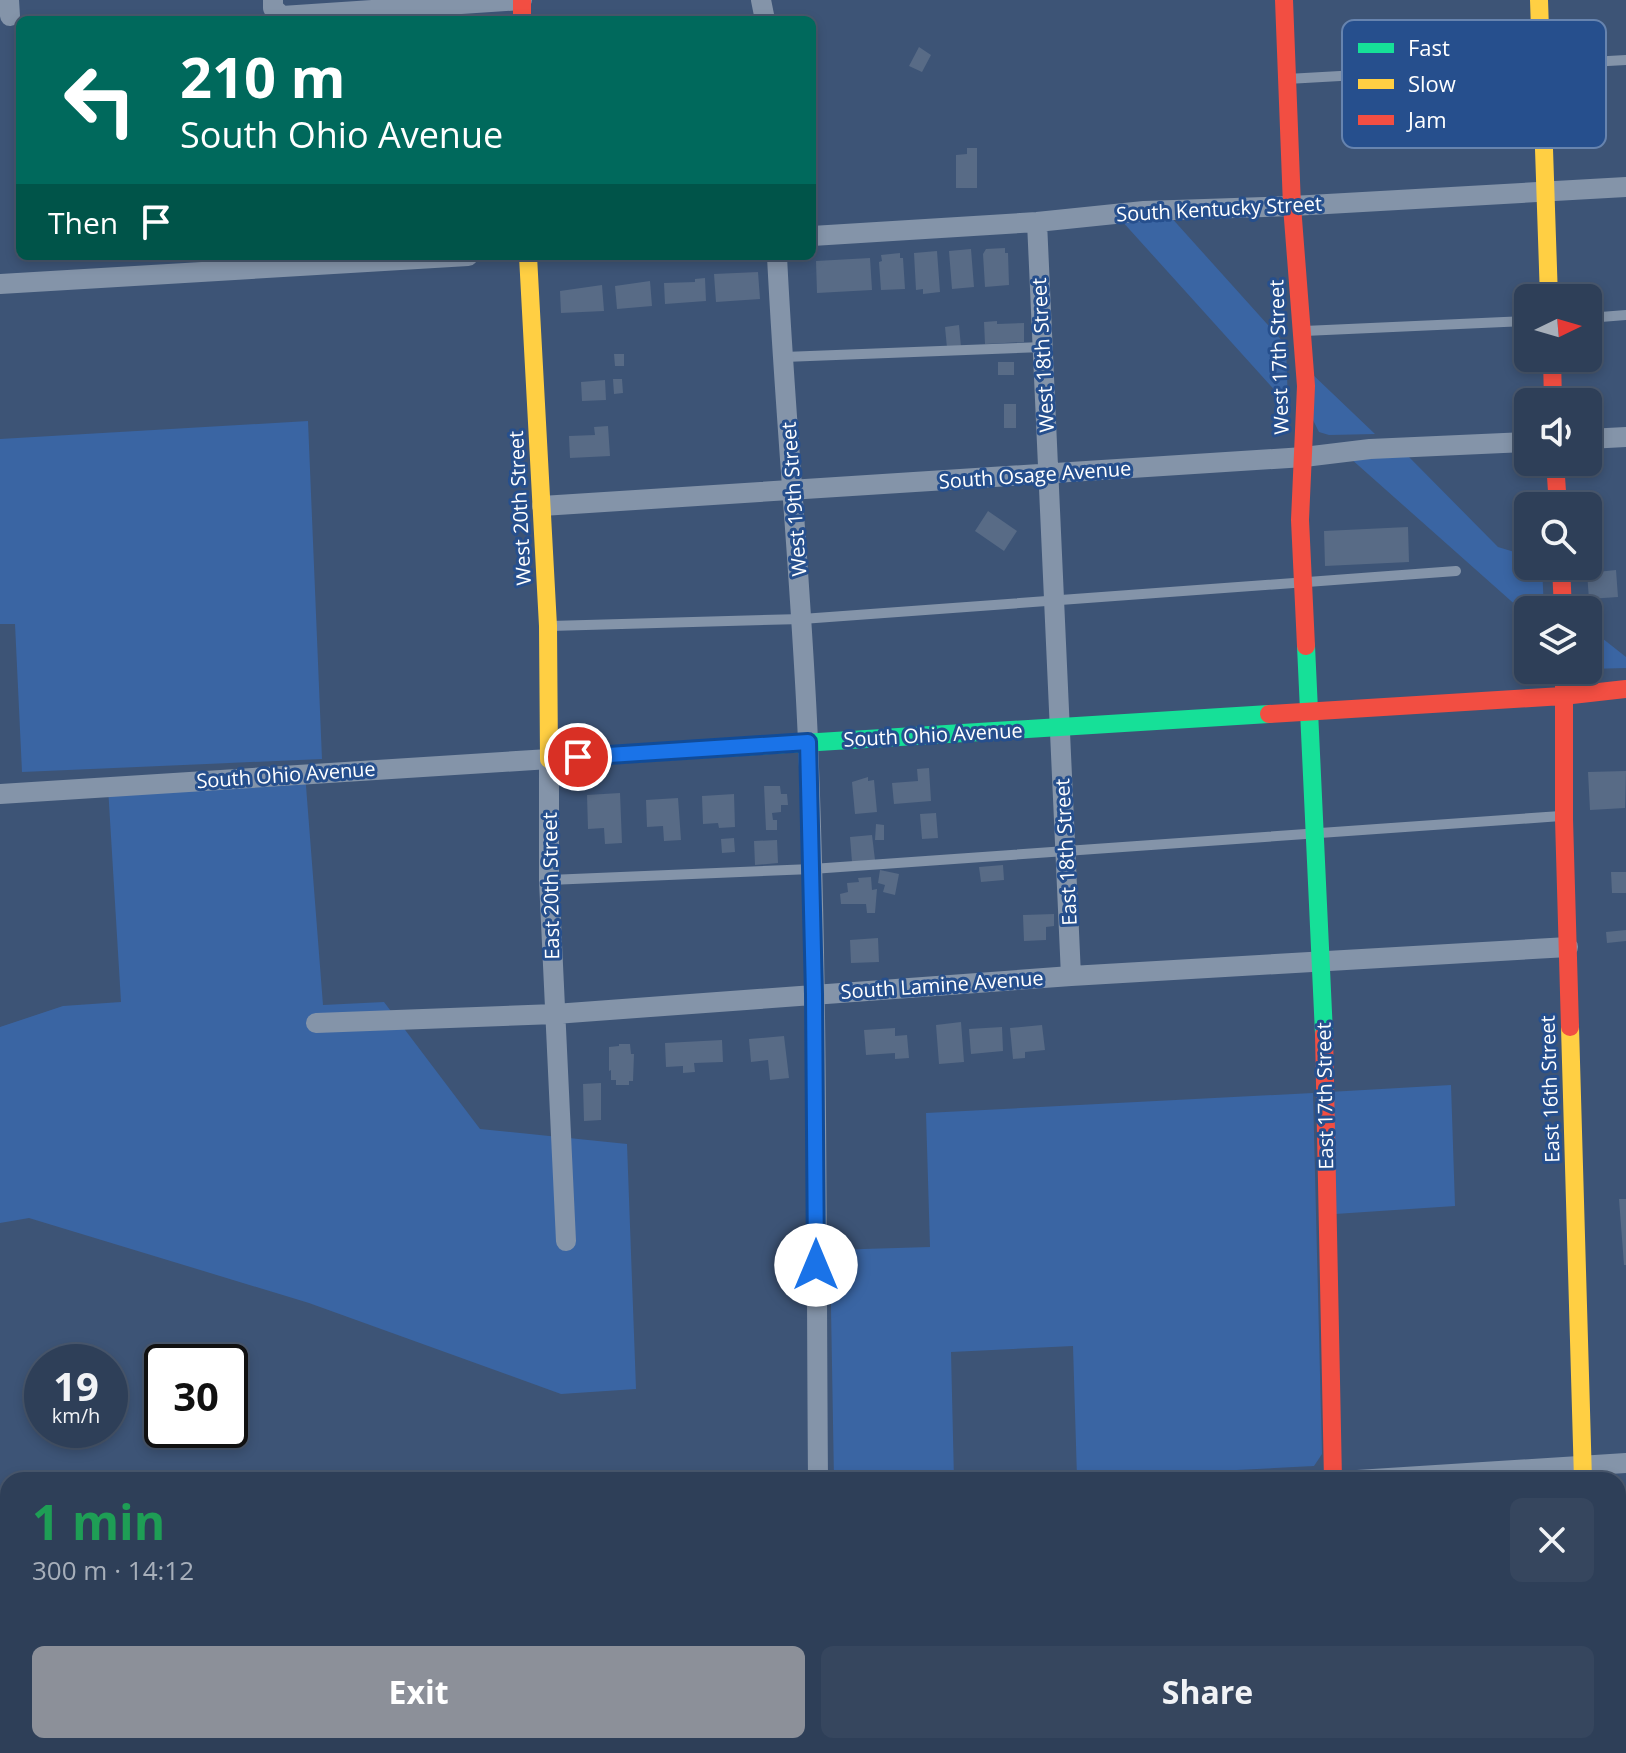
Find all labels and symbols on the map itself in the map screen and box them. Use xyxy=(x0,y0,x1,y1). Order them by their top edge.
legend xyxy=(1342,20,1606,148)
text: Fast xyxy=(1408,32,1450,62)
text: Slow xyxy=(1408,68,1456,98)
text: Jam xyxy=(1406,104,1447,134)
street label: South Kentucky Street xyxy=(1115,190,1323,227)
street label: West 18th Street xyxy=(1025,277,1060,433)
street label: West 17th Street xyxy=(1262,279,1295,435)
north arrow xyxy=(1514,284,1602,372)
street label: West 19th Street xyxy=(775,421,812,577)
street label: West 20th Street xyxy=(502,430,537,586)
street label: South Osage Avenue xyxy=(938,454,1132,495)
street label: South Ohio Avenue xyxy=(843,716,1023,753)
pin xyxy=(544,723,612,791)
street label: South Ohio Avenue xyxy=(195,755,376,794)
street label: East 18th Street xyxy=(1048,778,1083,926)
street label: East 20th Street xyxy=(536,812,565,960)
street label: South Lamine Avenue xyxy=(840,964,1044,1005)
street label: East 16th Street xyxy=(1533,1015,1566,1163)
street label: East 17th Street xyxy=(1310,1022,1339,1170)
position arrow xyxy=(774,1223,858,1307)
speed limit sign: 30 xyxy=(144,1344,248,1448)

